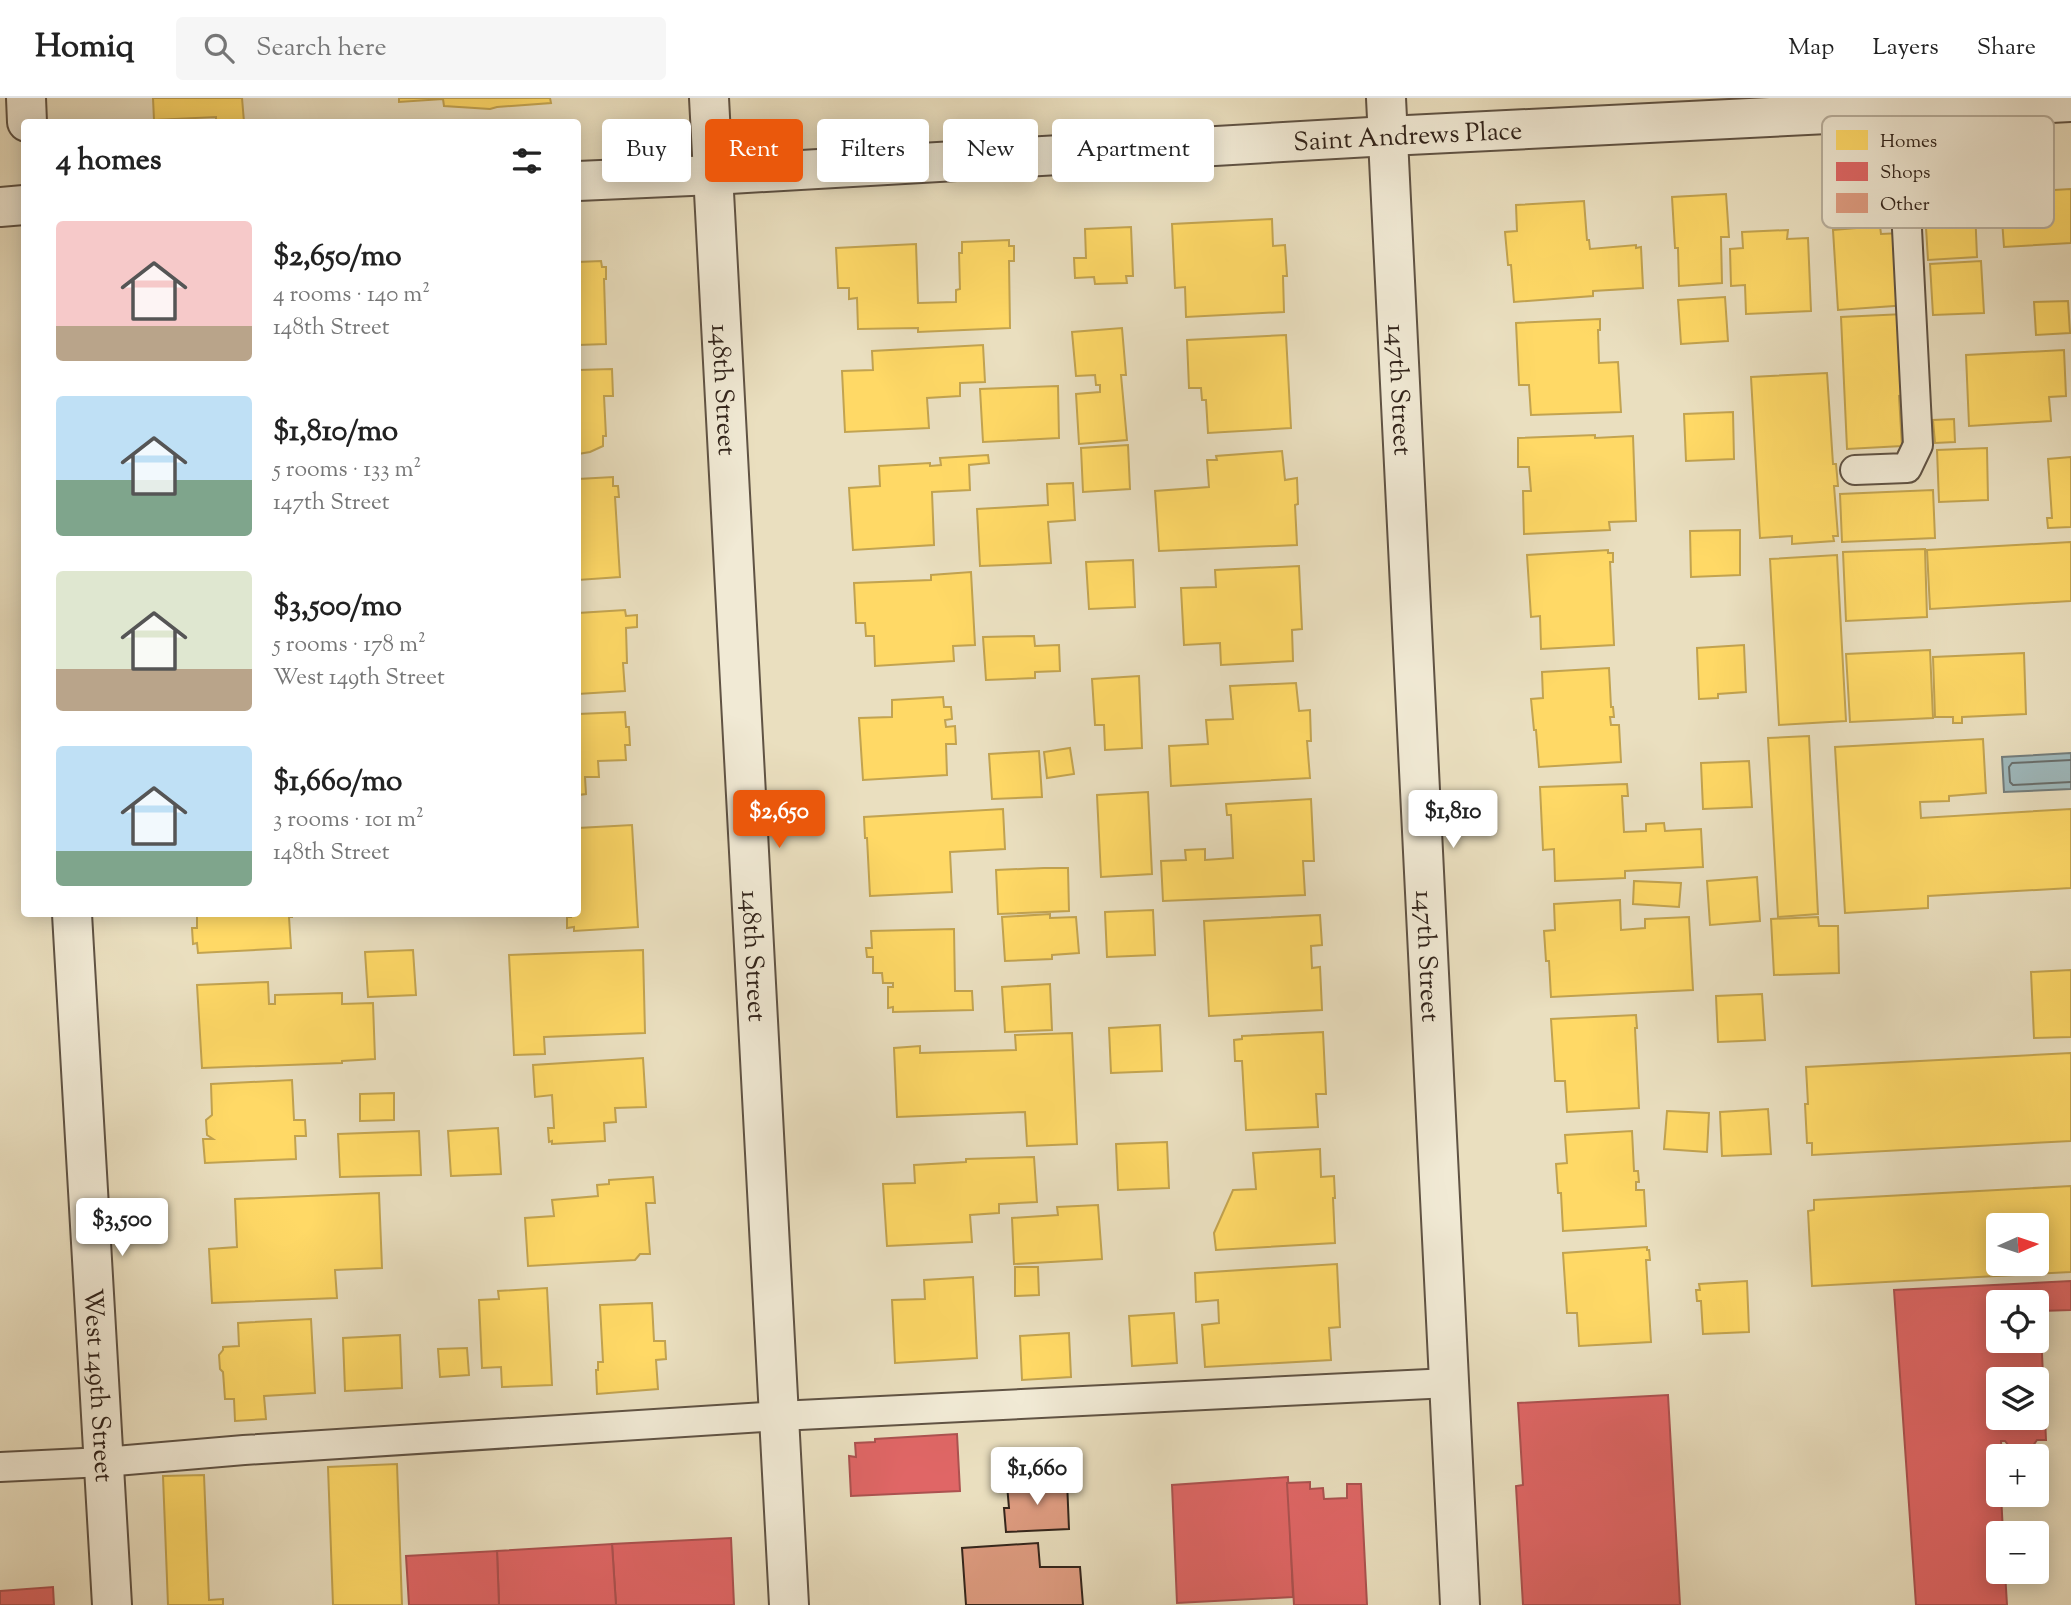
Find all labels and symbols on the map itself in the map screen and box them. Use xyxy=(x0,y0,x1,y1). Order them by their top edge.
street label: Saint Andrews Place xyxy=(1292,113,1523,162)
legend xyxy=(1822,116,2054,228)
text: Homes xyxy=(1880,129,1937,156)
text: Shops xyxy=(1880,160,1931,187)
text: Other xyxy=(1880,192,1930,219)
street label: 148th Street xyxy=(700,323,744,457)
street label: 147th Street xyxy=(1376,323,1420,457)
pin: $2,650 xyxy=(722,790,836,850)
pin: $1,810 xyxy=(1396,790,1510,850)
street label: 148th Street xyxy=(730,889,774,1023)
street label: 147th Street xyxy=(1404,889,1447,1023)
pin: $3,500 xyxy=(65,1198,179,1258)
north arrow xyxy=(1986,1213,2049,1276)
street label: West 149th Street xyxy=(73,1287,121,1484)
pin: $1,660 xyxy=(980,1448,1094,1507)

